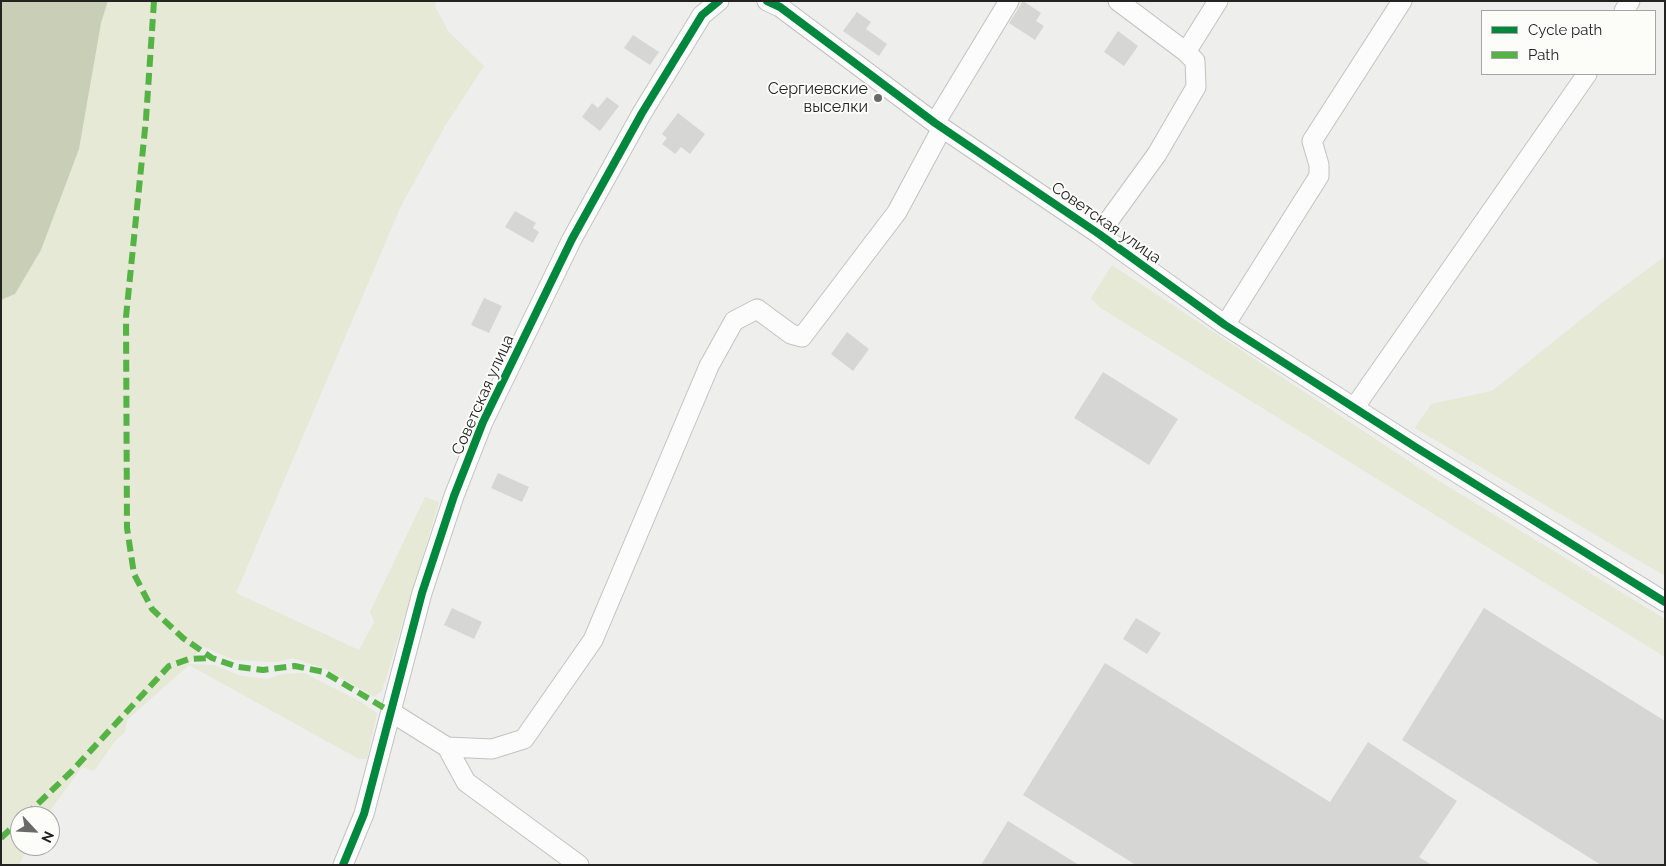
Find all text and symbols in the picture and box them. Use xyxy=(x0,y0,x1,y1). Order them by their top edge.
legend xyxy=(1481,10,1656,75)
text: Cycle path xyxy=(1528,21,1602,39)
text: Path xyxy=(1528,46,1559,64)
place label: Сергиевские выселки xyxy=(768,79,868,117)
marker: Сергиевские выселки xyxy=(872,92,884,104)
street label: Советская улица xyxy=(1047,178,1165,268)
street label: Советская улица xyxy=(448,332,518,458)
north arrow xyxy=(10,806,60,856)
text: N xyxy=(38,829,57,845)

